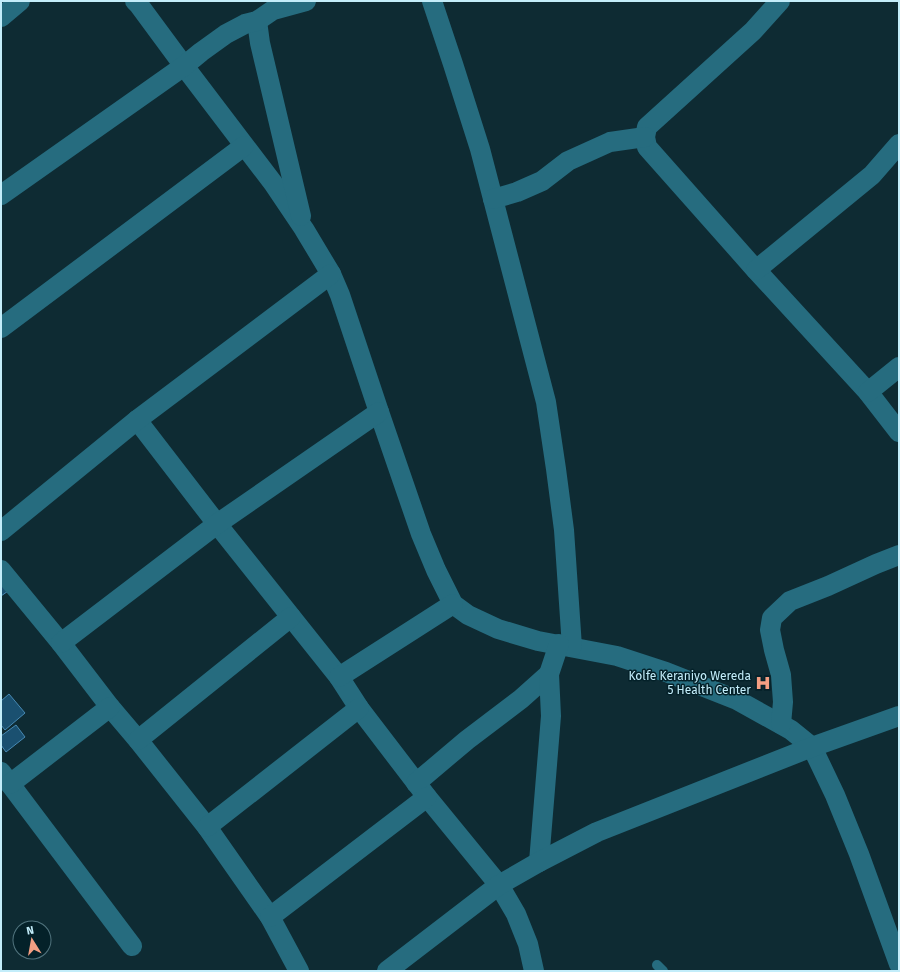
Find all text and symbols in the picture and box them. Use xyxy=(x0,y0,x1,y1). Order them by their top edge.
place label: Kolfe Keraniyo Wereda 5 Health Center xyxy=(628,669,751,697)
hospital icon: Kolfe Keraniyo Wereda 5 Health Center xyxy=(754,674,772,692)
north arrow xyxy=(12,920,52,960)
text: N xyxy=(25,924,35,938)

